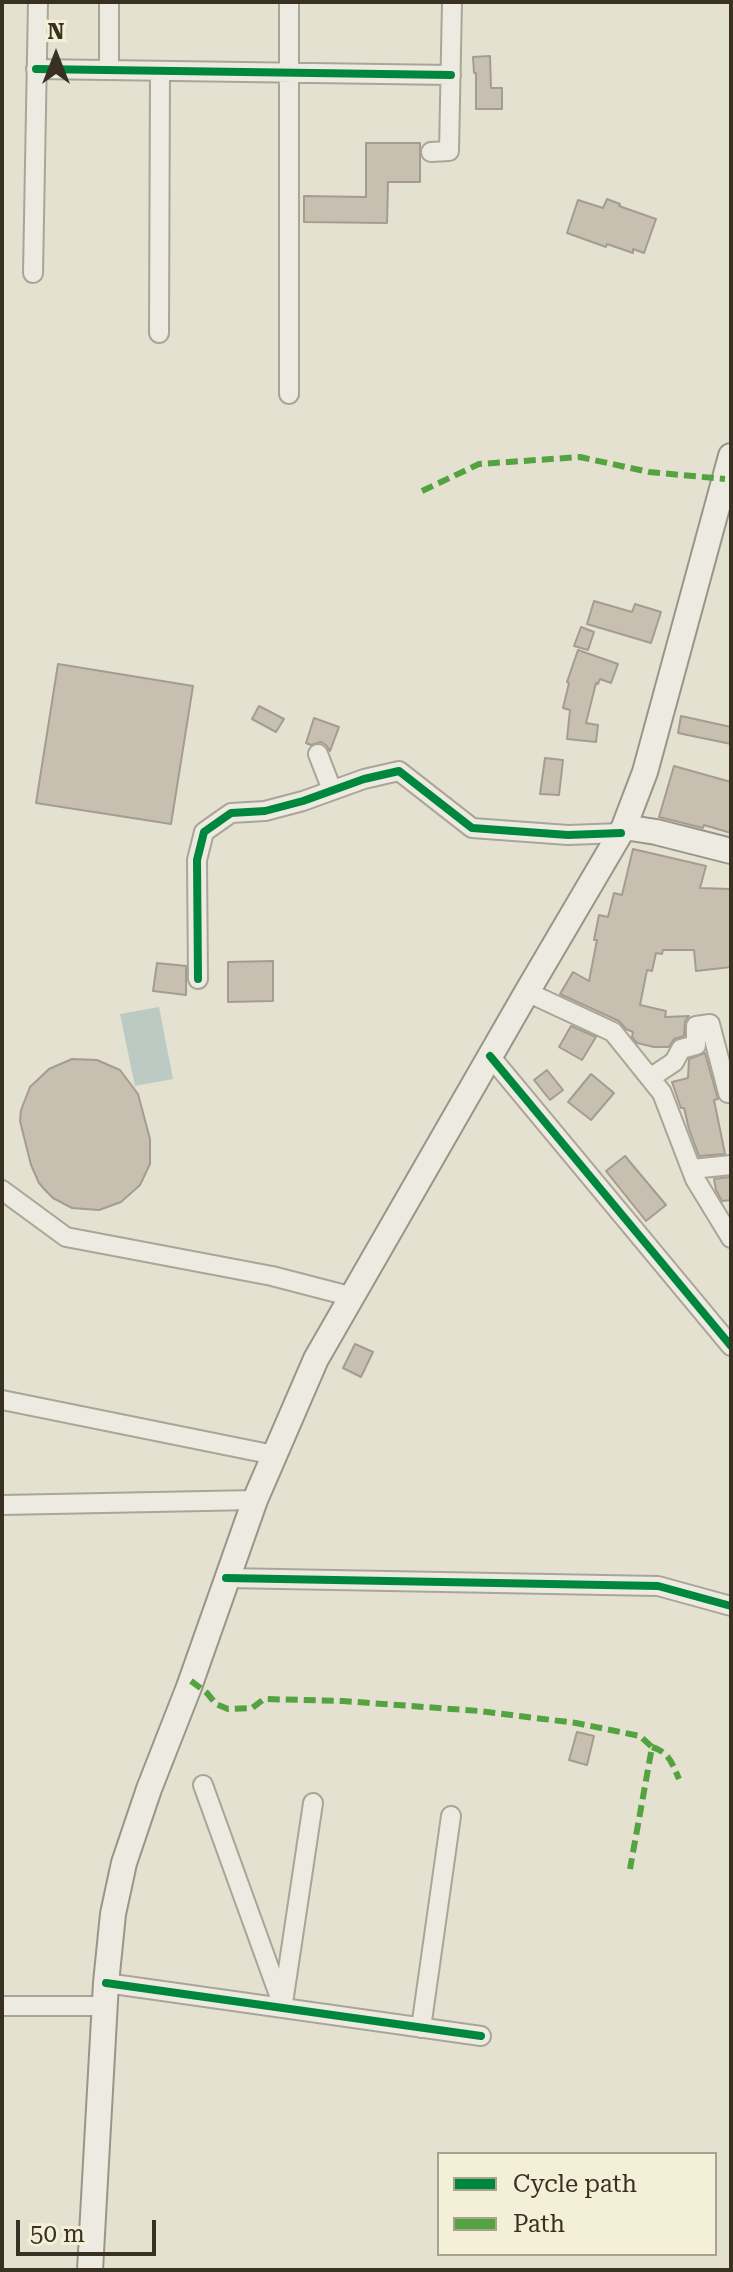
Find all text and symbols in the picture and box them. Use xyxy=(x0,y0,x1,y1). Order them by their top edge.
north arrow xyxy=(16,16,96,96)
text: N xyxy=(48,19,64,44)
legend xyxy=(437,2152,717,2256)
text: Cycle path xyxy=(513,2170,637,2198)
scale bar xyxy=(20,2204,160,2254)
text: Path xyxy=(513,2210,565,2238)
text: 50 m xyxy=(30,2220,85,2248)

